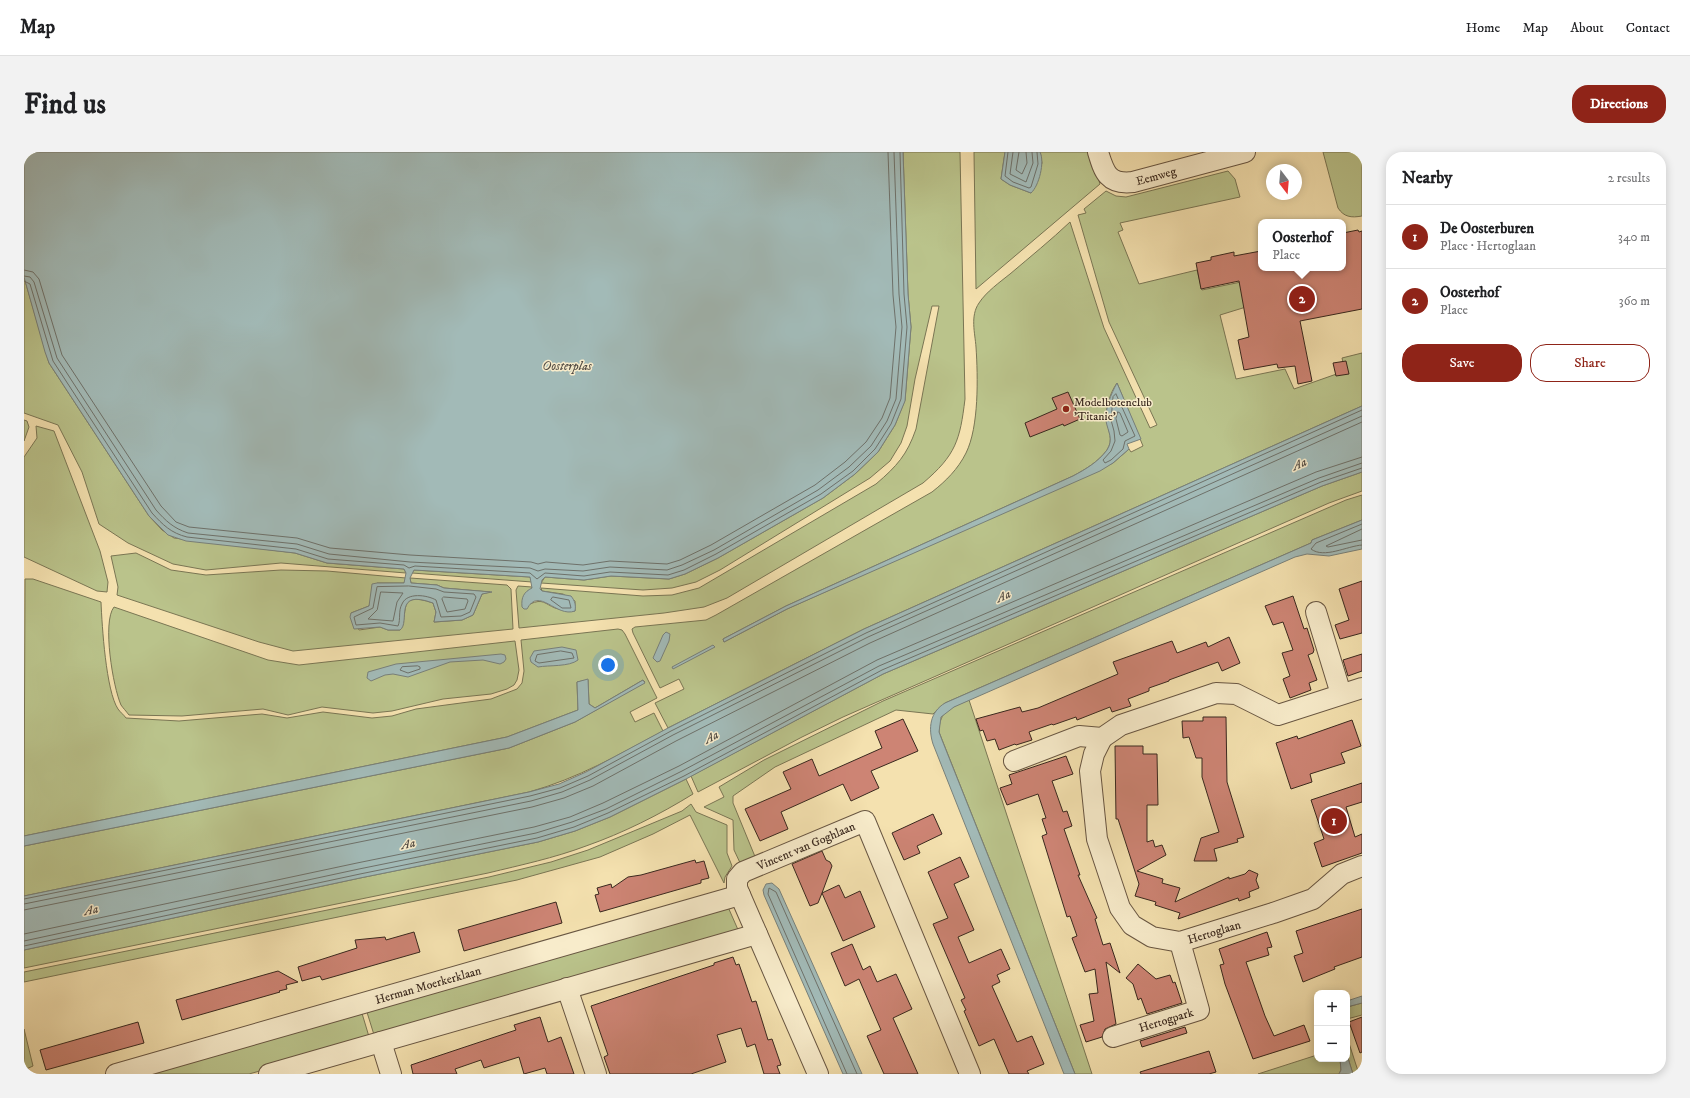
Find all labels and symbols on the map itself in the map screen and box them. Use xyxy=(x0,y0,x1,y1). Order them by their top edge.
street label: Eemweg xyxy=(1134,164,1178,189)
north arrow xyxy=(1266,164,1302,200)
pin: 2 xyxy=(1289,284,1315,314)
water label: Oosterplas xyxy=(542,358,593,374)
place label: Modelbotenclub 'Titanic' xyxy=(1074,395,1152,424)
marker: Modelbotenclub 'Titanic' xyxy=(1061,404,1071,414)
water label: Aa xyxy=(1288,454,1309,475)
water label: Aa xyxy=(992,586,1013,607)
your location xyxy=(598,655,618,675)
water label: Aa xyxy=(700,726,722,748)
pin: 1 xyxy=(1321,806,1347,836)
street label: Vincent van Goghlaan xyxy=(754,819,858,874)
water label: Aa xyxy=(398,835,417,854)
water label: Aa xyxy=(81,901,100,920)
street label: Hertoglaan xyxy=(1186,917,1243,948)
street label: Herman Moerkerklaan xyxy=(373,963,484,1008)
street label: Hertogpark xyxy=(1137,1005,1195,1036)

